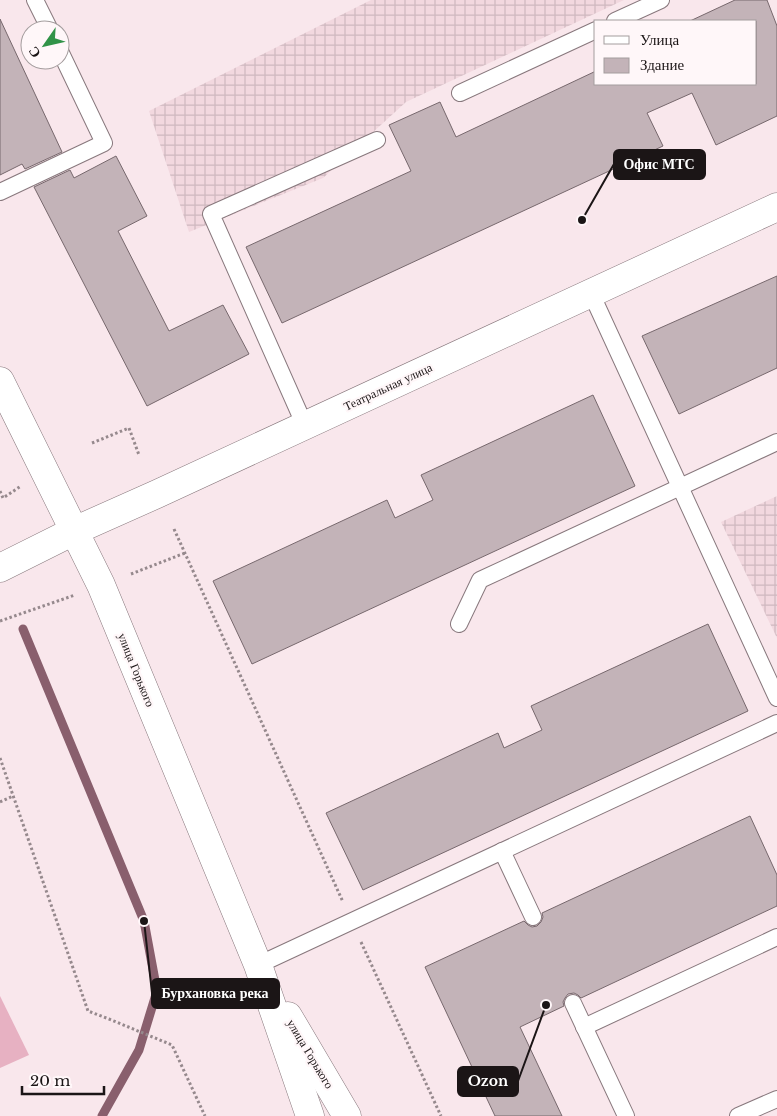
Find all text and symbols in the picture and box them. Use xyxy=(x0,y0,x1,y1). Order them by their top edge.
north arrow xyxy=(20,20,70,70)
legend xyxy=(594,20,757,85)
text: Улица xyxy=(640,30,679,49)
text: С xyxy=(24,43,45,61)
text: Здание xyxy=(640,55,684,74)
callout: Офис МТС xyxy=(614,150,705,179)
text: Офис МТС xyxy=(623,155,695,173)
street label: Театральная улица xyxy=(341,359,435,414)
street label: улица Горького xyxy=(115,631,158,709)
callout: Бурхановка река xyxy=(152,979,279,1008)
text: Бурхановка река xyxy=(161,984,269,1002)
street label: улица Горького xyxy=(284,1016,337,1091)
scale bar xyxy=(22,1064,105,1096)
callout: Ozon xyxy=(458,1067,518,1096)
text: 20 m xyxy=(30,1071,70,1090)
text: Ozon xyxy=(468,1072,508,1090)

